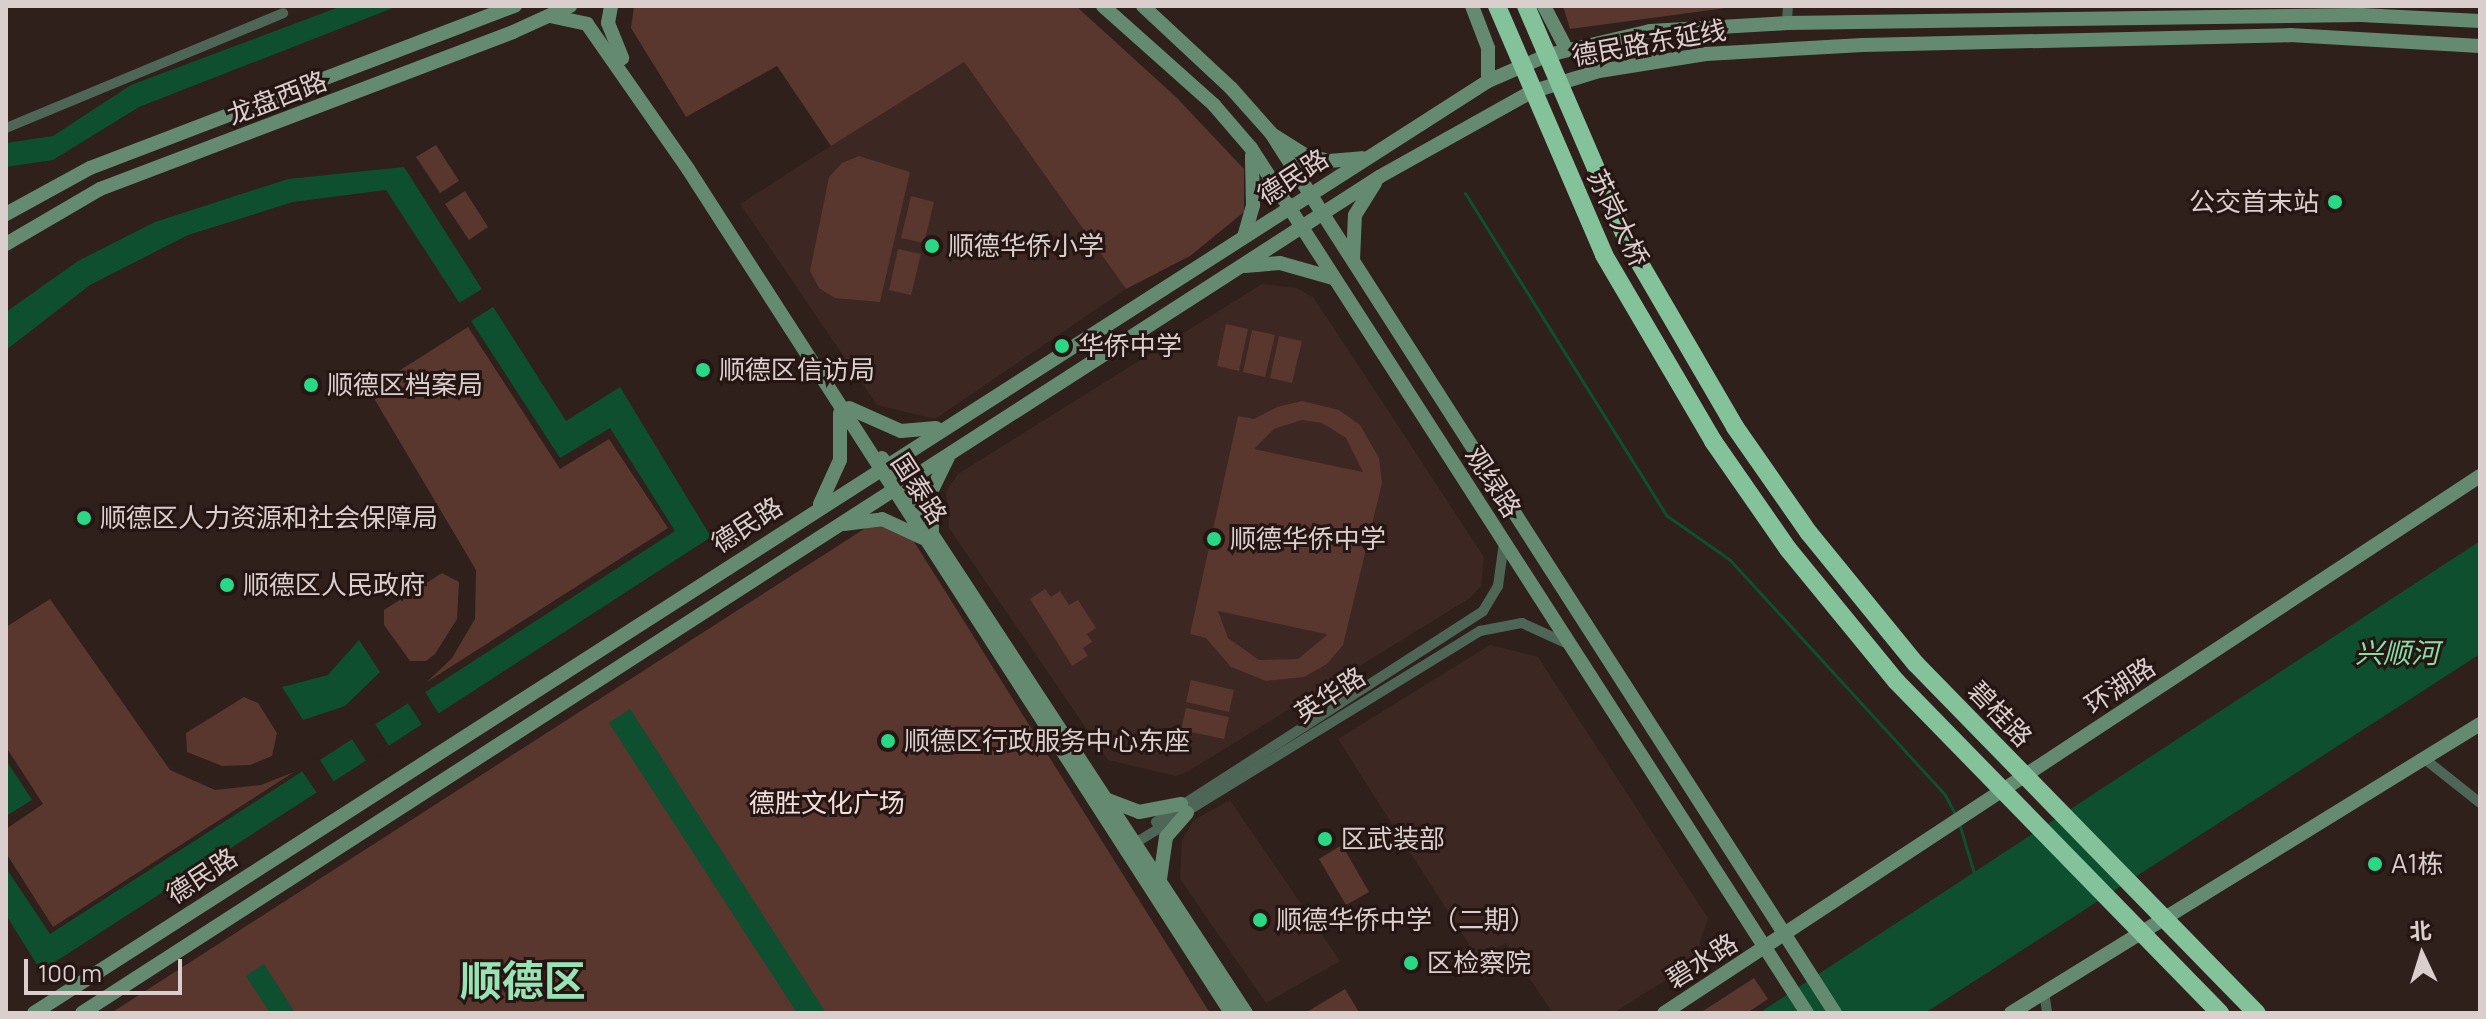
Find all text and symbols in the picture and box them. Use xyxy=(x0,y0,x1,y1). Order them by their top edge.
street label: 德民路东延线 xyxy=(1569,14,1729,72)
street label: 龙盘西路 xyxy=(223,65,331,131)
street label: 德民路 xyxy=(1252,143,1334,211)
street label: 苏岗大桥 xyxy=(1581,164,1655,272)
place label: 公交首末站 xyxy=(2189,186,2319,218)
marker: 公交首末站 xyxy=(2326,193,2344,211)
place label: 顺德华侨小学 xyxy=(948,230,1104,262)
marker: 顺德华侨小学 xyxy=(923,237,941,255)
place label: 华侨中学 xyxy=(1078,330,1182,362)
marker: 华侨中学 xyxy=(1053,337,1071,355)
place label: 顺德区信访局 xyxy=(719,354,875,386)
marker: 顺德区信访局 xyxy=(694,361,712,379)
place label: 顺德区档案局 xyxy=(327,369,483,401)
marker: 顺德区档案局 xyxy=(302,376,320,394)
street label: 观绿路 xyxy=(1459,441,1527,523)
street label: 国泰路 xyxy=(885,448,953,530)
street label: 德民路 xyxy=(706,491,788,559)
place label: 顺德区人力资源和社会保障局 xyxy=(100,502,438,534)
marker: 顺德区人力资源和社会保障局 xyxy=(75,509,93,527)
place label: 顺德华侨中学 xyxy=(1230,523,1386,555)
marker: 顺德华侨中学 xyxy=(1205,530,1223,548)
place label: 顺德区人民政府 xyxy=(243,569,425,601)
marker: 顺德区人民政府 xyxy=(218,576,236,594)
water label: 兴顺河 xyxy=(2355,635,2439,669)
street label: 环湖路 xyxy=(2079,651,2161,721)
street label: 英华路 xyxy=(1289,661,1371,729)
street label: 碧桂路 xyxy=(1962,675,2038,753)
place label: 顺德区行政服务中心东座 xyxy=(904,725,1190,757)
marker: 顺德区行政服务中心东座 xyxy=(879,732,897,750)
park label: 德胜文化广场 xyxy=(749,787,905,819)
place label: 区武装部 xyxy=(1341,823,1445,855)
marker: 区武装部 xyxy=(1316,830,1334,848)
street label: 德民路 xyxy=(161,842,243,910)
place label: A1栋 xyxy=(2391,848,2444,880)
marker: A1栋 xyxy=(2366,855,2384,873)
place label: 顺德华侨中学（二期） xyxy=(1276,904,1536,936)
marker: 顺德华侨中学（二期） xyxy=(1251,911,1269,929)
north arrow xyxy=(2382,915,2462,995)
text: 北 xyxy=(2408,915,2432,947)
street label: 碧水路 xyxy=(1661,927,1743,995)
scale bar xyxy=(28,943,186,993)
place label: 区检察院 xyxy=(1427,947,1531,979)
marker: 区检察院 xyxy=(1402,954,1420,972)
district label: 顺德区 xyxy=(460,955,586,1005)
text: 100 m xyxy=(38,956,102,989)

